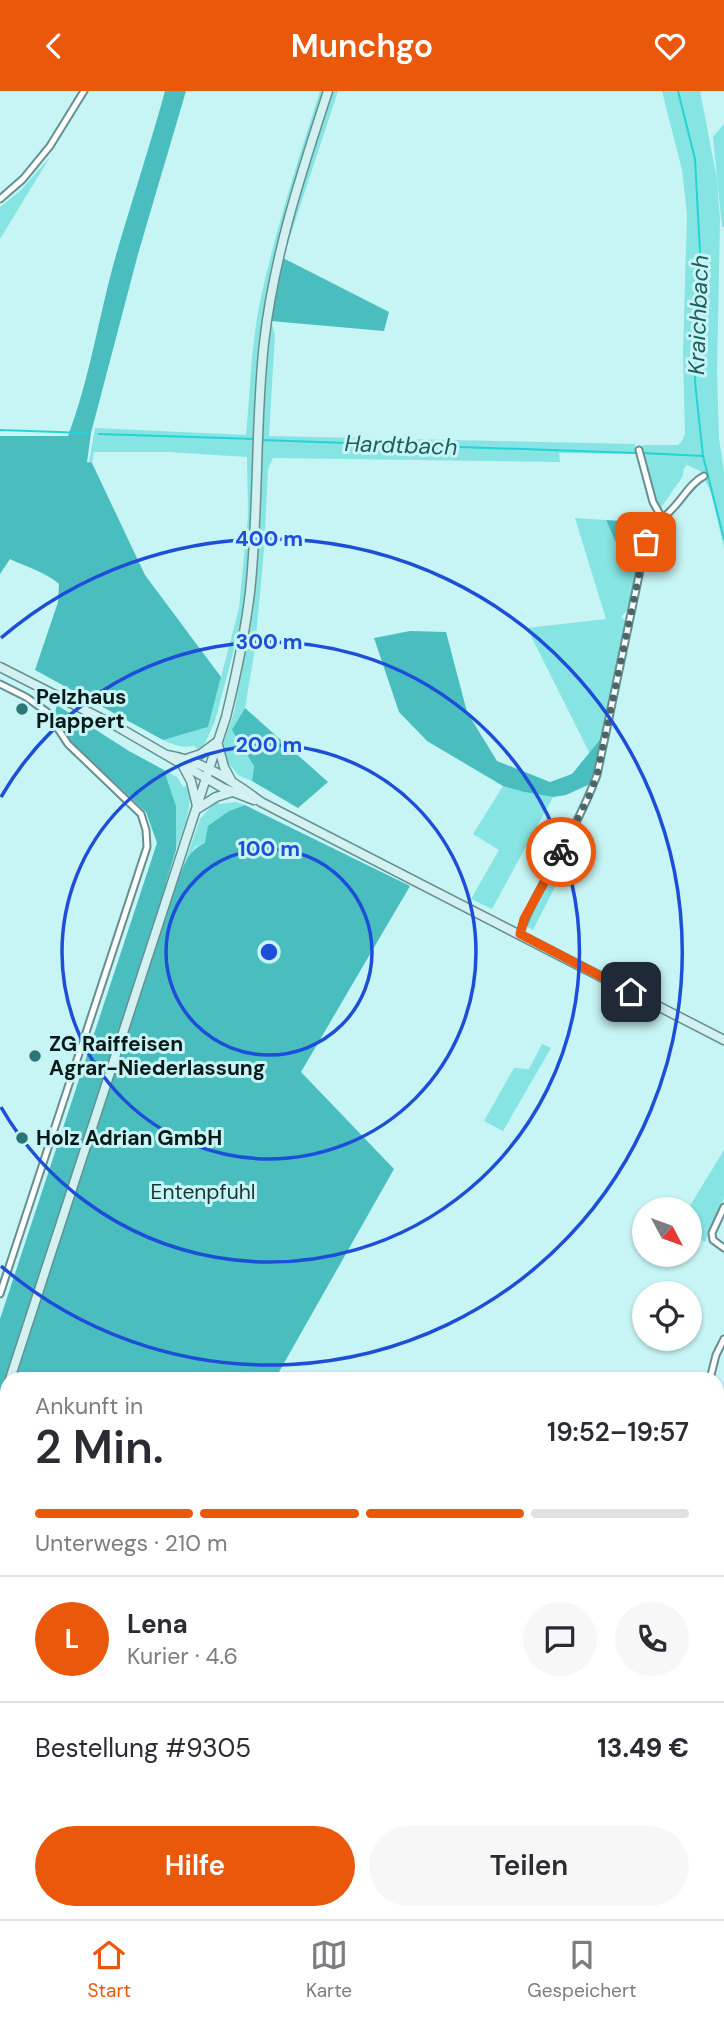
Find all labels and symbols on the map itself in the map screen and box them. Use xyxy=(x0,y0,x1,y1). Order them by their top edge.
water label: Kraichbach xyxy=(681,254,715,376)
water label: Hardtbach xyxy=(344,428,458,462)
pin xyxy=(616,512,676,572)
text: 400 m xyxy=(235,525,303,553)
text: 300 m xyxy=(236,628,302,656)
place label: Pelzhaus Plappert xyxy=(36,683,126,735)
marker: Pelzhaus Plappert xyxy=(14,701,30,717)
text: 200 m xyxy=(236,731,302,759)
courier xyxy=(526,817,596,887)
text: 100 m xyxy=(238,835,300,863)
centre of rings xyxy=(257,940,281,964)
pin xyxy=(601,962,661,1022)
place label: ZG Raiffeisen Agrar-Niederlassung xyxy=(49,1030,265,1082)
marker: ZG Raiffeisen Agrar-Niederlassung xyxy=(27,1048,43,1064)
place label: Holz Adrian GmbH xyxy=(36,1124,222,1152)
marker: Holz Adrian GmbH xyxy=(14,1130,30,1146)
park label: Entenpfuhl xyxy=(151,1178,255,1206)
north arrow xyxy=(632,1197,702,1267)

